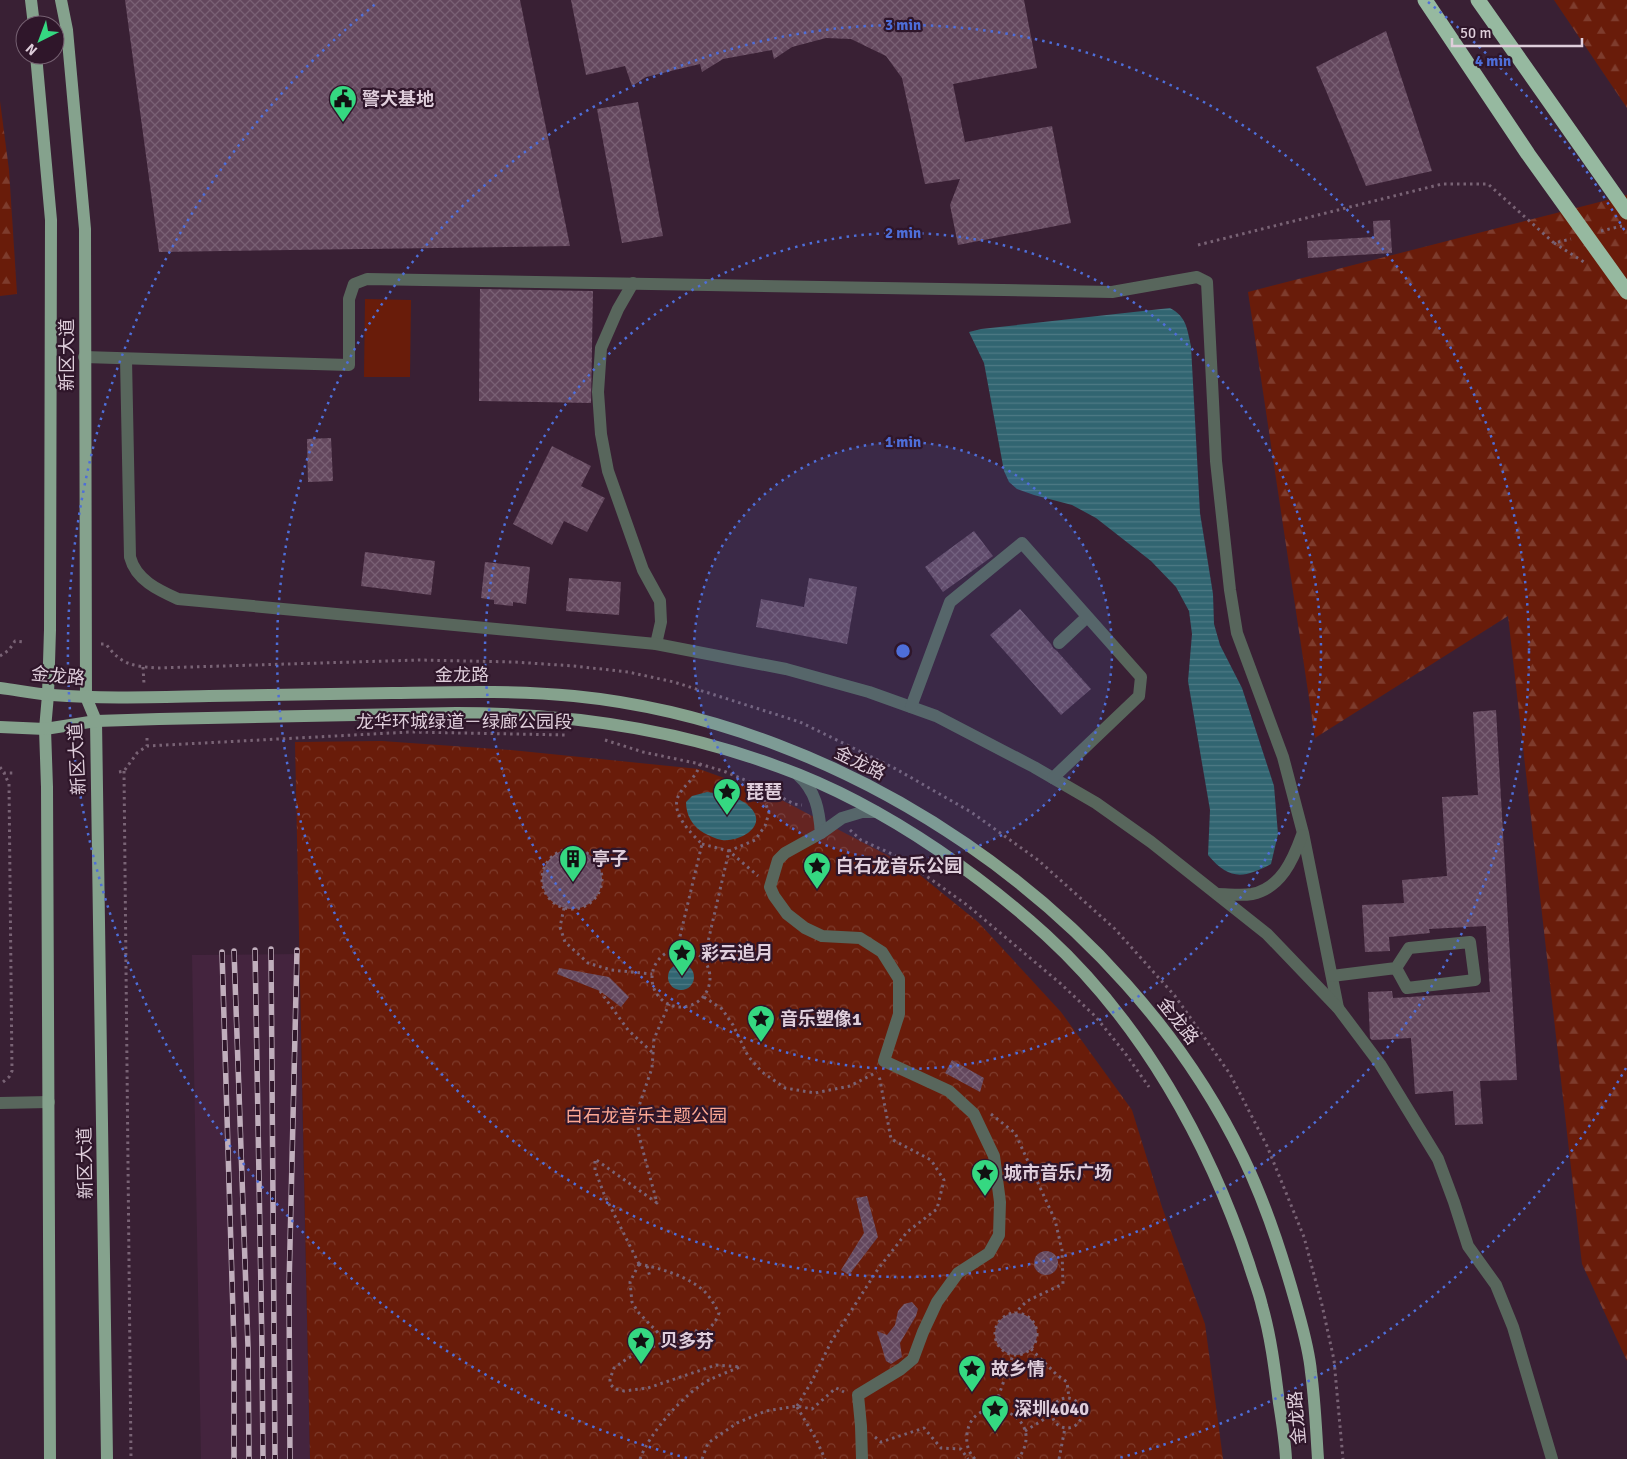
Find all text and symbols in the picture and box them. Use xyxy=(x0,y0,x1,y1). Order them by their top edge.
north arrow xyxy=(15,15,65,65)
scale bar xyxy=(1452,15,1582,47)
text: 3 min xyxy=(885,16,921,34)
text: 50 m xyxy=(1460,24,1491,42)
text: N xyxy=(22,40,41,59)
text: 4 min xyxy=(1475,52,1511,70)
public building icon: 警犬基地 xyxy=(328,84,358,123)
place label: 警犬基地 xyxy=(362,88,434,110)
text: 2 min xyxy=(885,224,921,242)
street label: 新区大道 xyxy=(56,319,78,391)
text: 1 min xyxy=(885,433,921,451)
centre of rings xyxy=(894,642,912,660)
street label: 金龙路 xyxy=(30,663,86,689)
street label: 金龙路 xyxy=(435,664,489,686)
street label: 龙华环城绿道－绿廊公园段 xyxy=(356,711,572,733)
street label: 新区大道 xyxy=(64,722,90,796)
street label: 金龙路 xyxy=(831,741,889,785)
place icon: 琵琶 xyxy=(712,777,742,816)
place label: 琵琶 xyxy=(746,781,782,803)
building icon: 亭子 xyxy=(558,844,588,883)
place label: 亭子 xyxy=(592,848,628,870)
place icon: 白石龙音乐公园 xyxy=(802,851,832,890)
place label: 白石龙音乐公园 xyxy=(836,855,962,877)
place icon: 彩云追月 xyxy=(667,938,697,977)
place label: 彩云追月 xyxy=(701,942,773,964)
street label: 金龙路 xyxy=(1153,993,1203,1049)
place icon: 音乐塑像1 xyxy=(746,1004,776,1043)
place label: 音乐塑像1 xyxy=(780,1008,862,1030)
park label: 白石龙音乐主题公园 xyxy=(565,1105,727,1127)
street label: 新区大道 xyxy=(73,1127,97,1199)
place icon: 城市音乐广场 xyxy=(970,1158,1000,1197)
place label: 城市音乐广场 xyxy=(1004,1162,1112,1184)
place icon: 贝多芬 xyxy=(626,1326,656,1365)
place label: 贝多芬 xyxy=(660,1330,714,1352)
place icon: 故乡情 xyxy=(957,1354,987,1393)
place label: 故乡情 xyxy=(991,1358,1045,1380)
street label: 金龙路 xyxy=(1284,1390,1310,1446)
place icon: 深圳4040 xyxy=(980,1394,1010,1433)
place label: 深圳4040 xyxy=(1014,1398,1089,1420)

